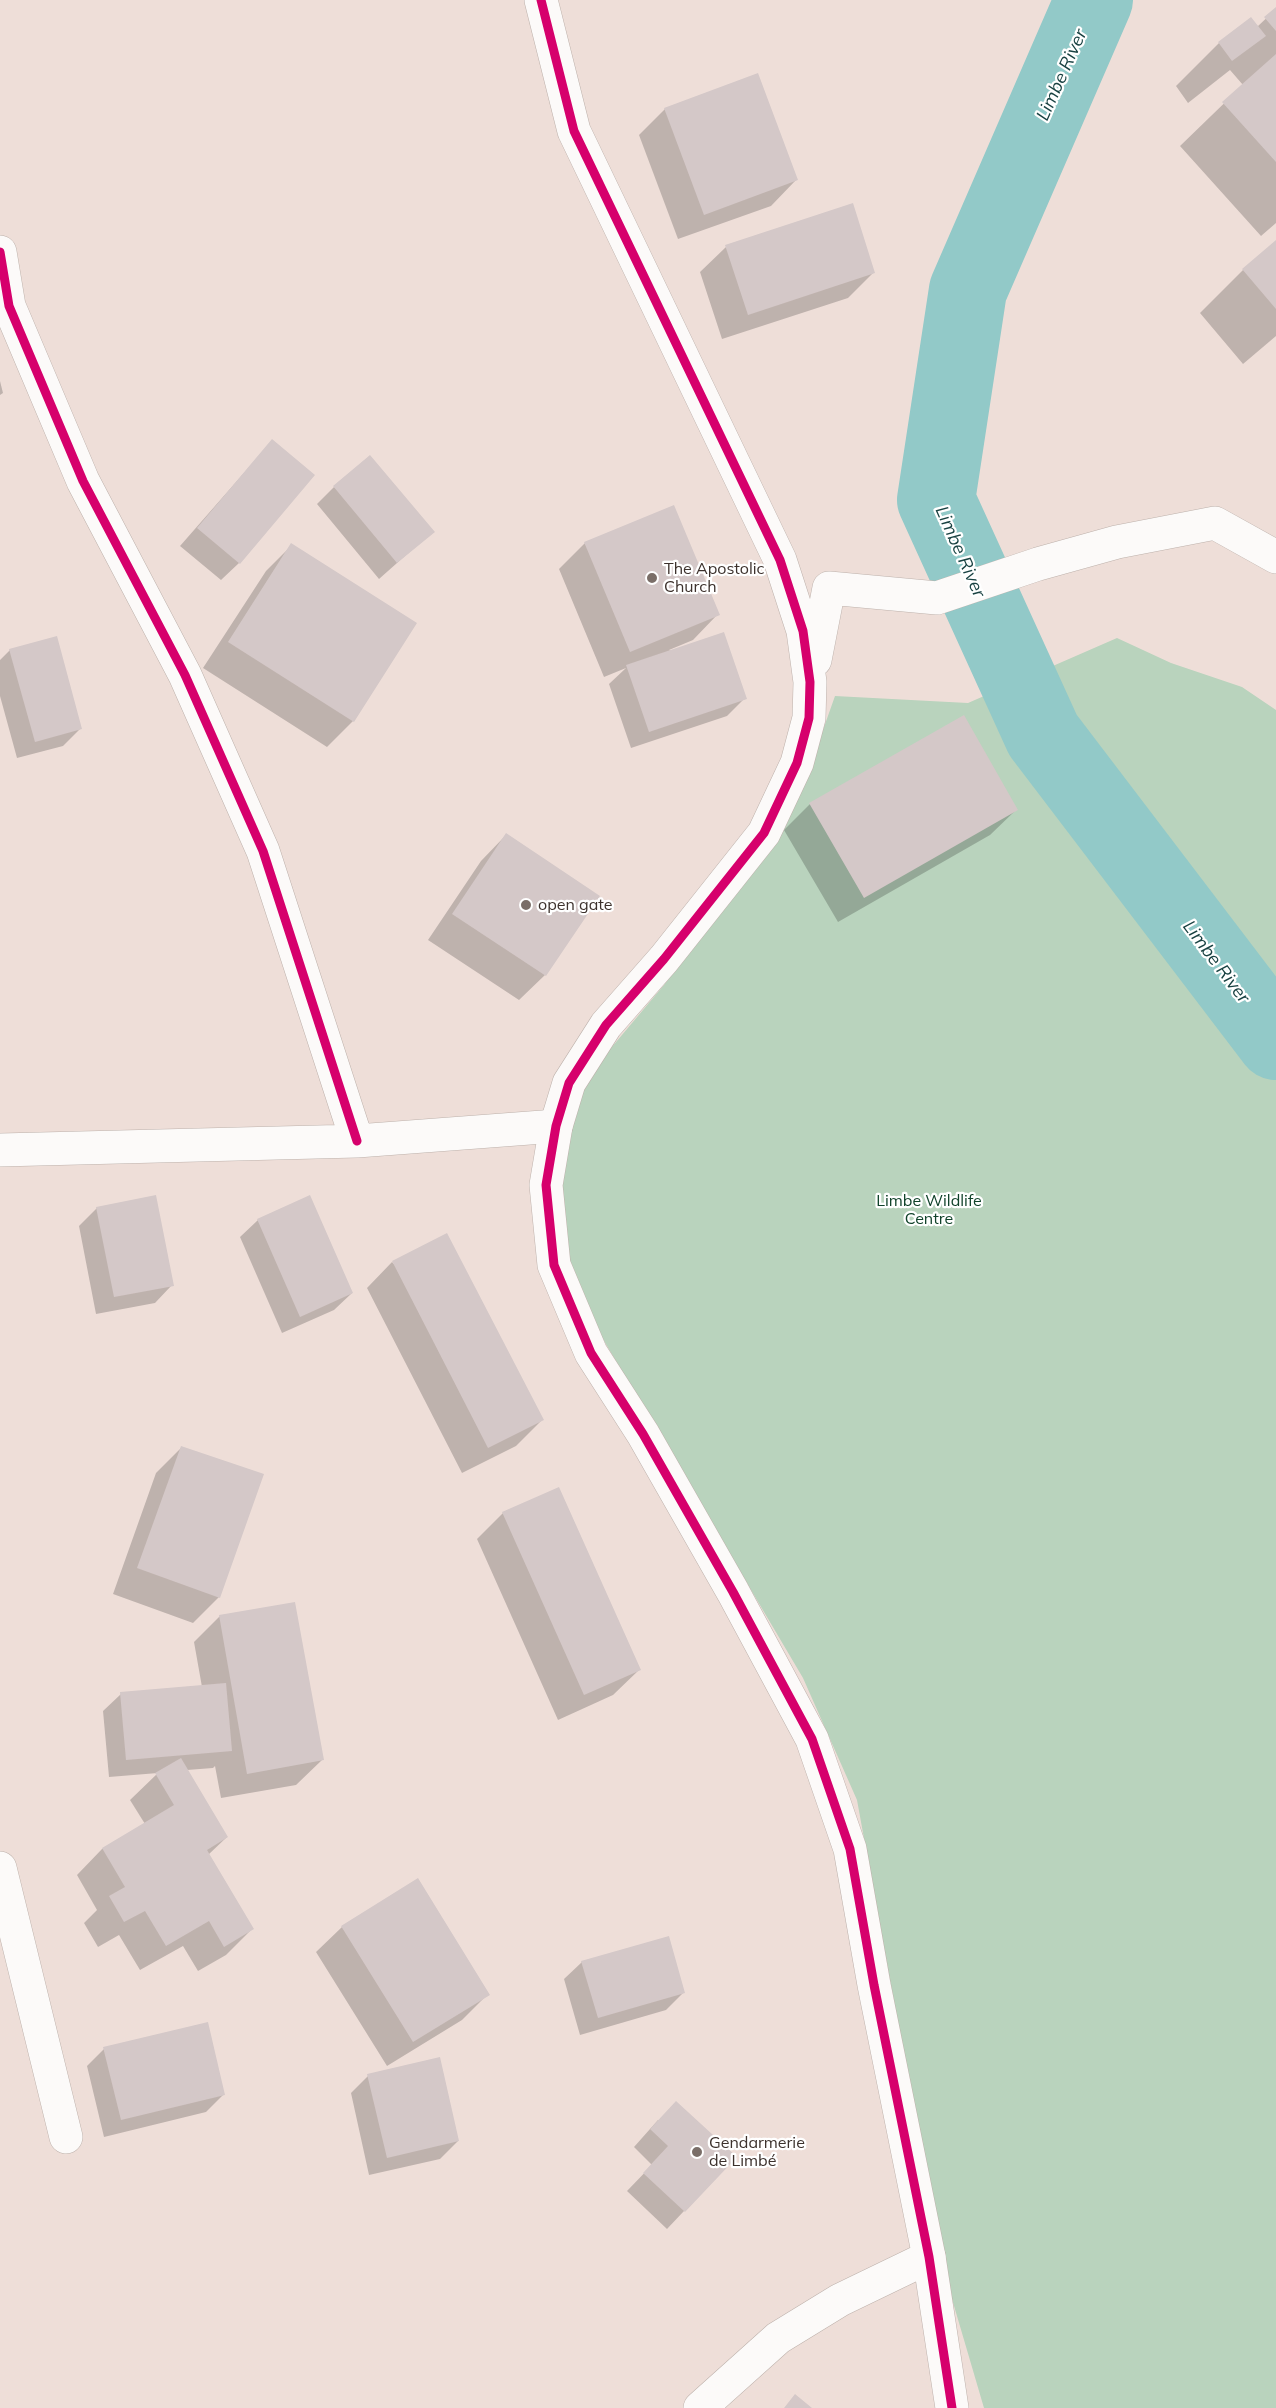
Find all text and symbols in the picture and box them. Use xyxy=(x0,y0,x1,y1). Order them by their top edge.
water label: Limbe River xyxy=(1032,26,1092,124)
water label: Limbe River xyxy=(930,503,990,601)
place label: The Apostolic Church xyxy=(664,559,764,597)
marker: The Apostolic Church xyxy=(645,571,659,585)
place label: open gate xyxy=(538,895,612,915)
marker: open gate xyxy=(519,898,533,912)
water label: Limbe River xyxy=(1178,916,1254,1008)
park label: Limbe Wildlife Centre xyxy=(876,1191,982,1229)
place label: Gendarmerie de Limbé xyxy=(709,2133,805,2171)
marker: Gendarmerie de Limbé xyxy=(690,2145,704,2159)

